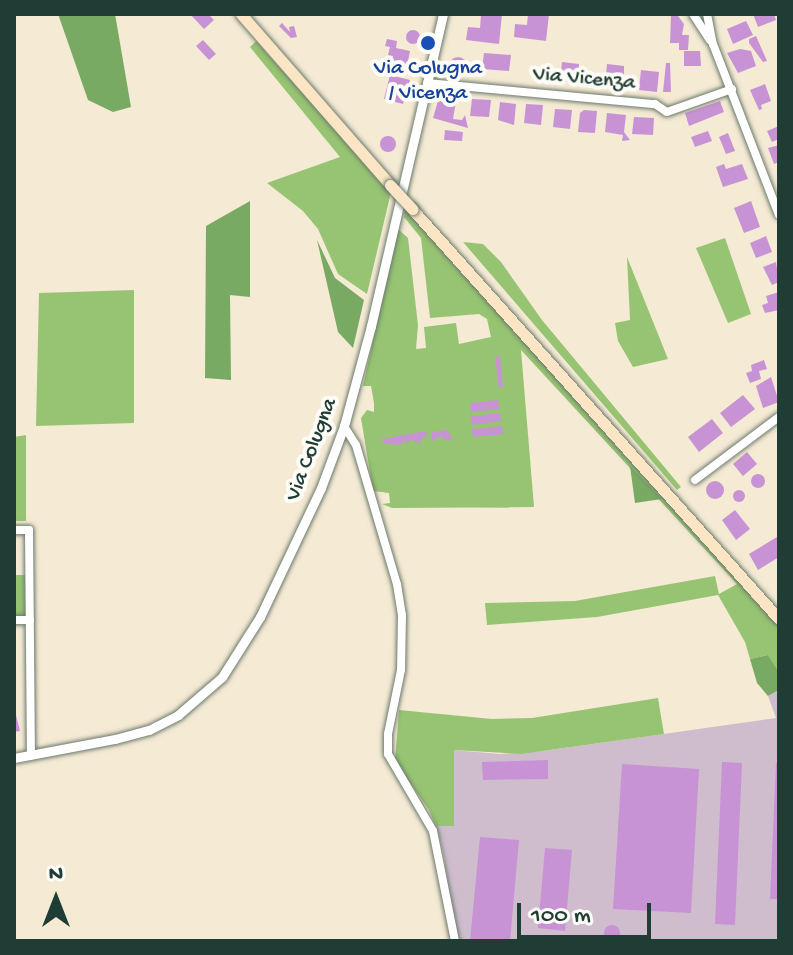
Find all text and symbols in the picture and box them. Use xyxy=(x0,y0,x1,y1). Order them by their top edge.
marker: Via Colugna / Vicenza xyxy=(419,34,437,52)
place label: Via Colugna / Vicenza xyxy=(374,56,482,108)
street label: Via Vicenza xyxy=(532,62,636,98)
street label: Via Colugna xyxy=(281,395,345,505)
north arrow xyxy=(16,859,96,939)
text: N xyxy=(49,862,63,888)
scale bar xyxy=(521,887,655,937)
text: 100 m xyxy=(531,902,591,931)

